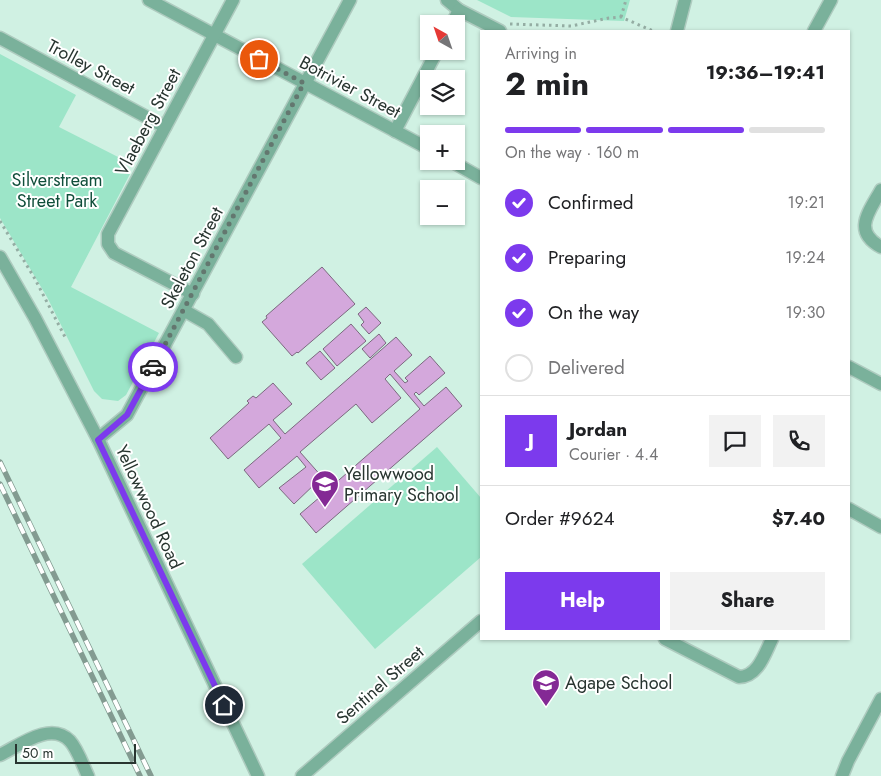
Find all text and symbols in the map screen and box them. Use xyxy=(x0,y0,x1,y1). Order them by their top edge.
north arrow xyxy=(420,15,465,60)
map controls xyxy=(420,15,465,225)
street label: Trolley Street xyxy=(42,33,140,101)
pin xyxy=(238,38,280,80)
text: Arriving in xyxy=(505,42,577,65)
icon: bag xyxy=(245,45,273,73)
street label: Botrivier Street xyxy=(295,49,406,125)
text: 19:36–19:41 xyxy=(706,59,825,86)
text: 2 min xyxy=(505,61,589,107)
street label: Vlaeberg Street xyxy=(109,63,187,180)
button: layers xyxy=(420,70,465,115)
button: + xyxy=(420,125,465,170)
text: On the way · 160 m xyxy=(505,141,639,164)
park label: Silverstream Street Park xyxy=(11,167,103,214)
button: − xyxy=(420,180,465,225)
icon: check xyxy=(505,189,533,217)
text: Confirmed xyxy=(548,189,634,216)
text: 19:21 xyxy=(787,191,825,214)
street label: Skeleton Street xyxy=(154,202,230,314)
icon: check xyxy=(505,244,533,272)
text: Preparing xyxy=(548,244,626,271)
text: 19:24 xyxy=(785,246,825,269)
icon: check xyxy=(505,299,533,327)
text: On the way xyxy=(548,299,639,326)
text: 19:30 xyxy=(785,301,825,324)
courier xyxy=(128,342,178,392)
icon: car xyxy=(139,353,167,381)
text: Delivered xyxy=(548,354,625,381)
button: chat xyxy=(709,415,761,467)
button: phone xyxy=(773,415,825,467)
text: Jordan xyxy=(569,416,627,443)
text: J xyxy=(528,427,534,454)
street label: Yellowwood Road xyxy=(109,441,189,573)
text: Courier · 4.4 xyxy=(569,443,658,466)
place label: Yellowwood Primary School xyxy=(344,461,459,508)
school or university icon: Yellowwood Primary School xyxy=(310,469,340,508)
text: Order #9624 xyxy=(505,505,615,532)
text: $7.40 xyxy=(772,505,825,532)
button: Help xyxy=(505,572,660,630)
button: Share xyxy=(670,572,825,630)
street label: Sentinel Street xyxy=(330,639,430,730)
school or university icon: Agape School xyxy=(531,668,561,707)
place label: Agape School xyxy=(565,670,672,696)
pin xyxy=(203,684,245,726)
icon: home xyxy=(210,691,238,719)
scale bar xyxy=(15,741,136,764)
text: 50 m xyxy=(22,743,53,763)

